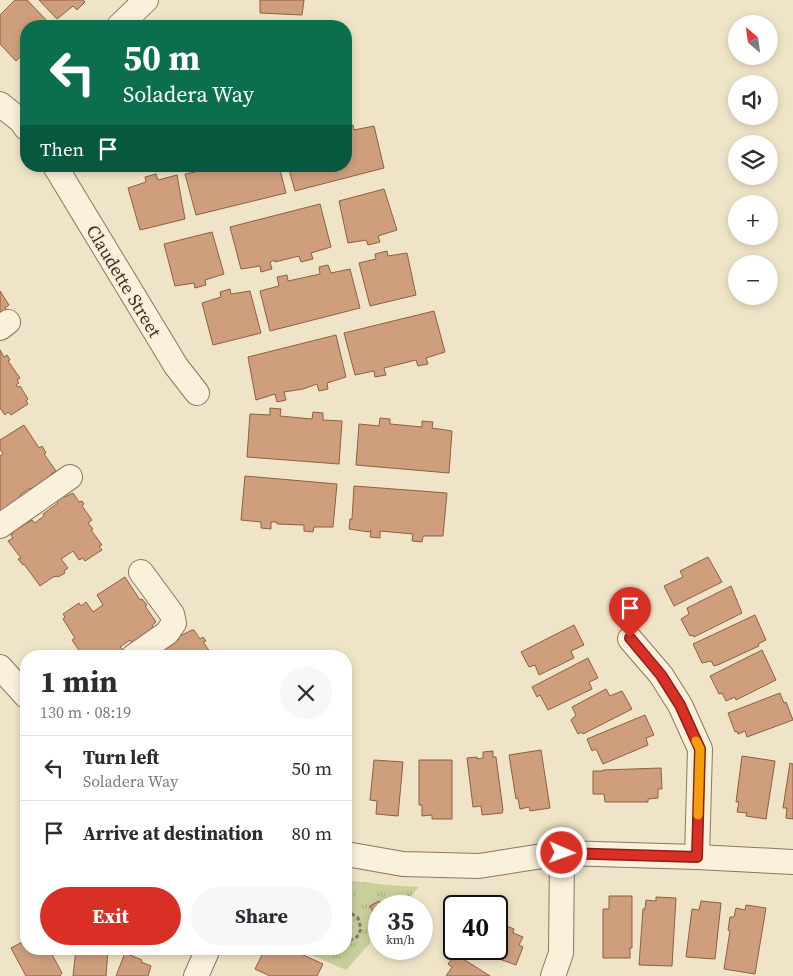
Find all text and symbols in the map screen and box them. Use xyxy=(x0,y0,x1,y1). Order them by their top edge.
north arrow xyxy=(728,15,778,65)
map controls xyxy=(728,15,778,305)
text: 50 m xyxy=(123,34,200,82)
icon: left xyxy=(40,40,105,105)
button: sound xyxy=(728,75,778,125)
text: Soladera Way xyxy=(123,79,254,109)
icon: arrive xyxy=(94,135,122,163)
button: layers xyxy=(728,135,778,185)
text: Then xyxy=(40,136,84,162)
button: + xyxy=(728,195,778,245)
street label: Claudette Street xyxy=(81,220,168,342)
button: − xyxy=(728,255,778,305)
pin xyxy=(609,587,651,638)
icon: arrive xyxy=(616,594,644,622)
text: 1 min xyxy=(40,661,118,702)
button: close xyxy=(280,667,332,719)
text: 130 m · 08:19 xyxy=(40,701,131,723)
text: Turn left xyxy=(83,744,159,770)
icon: left xyxy=(40,754,68,782)
text: 50 m xyxy=(291,755,332,781)
text: Soladera Way xyxy=(83,770,178,792)
icon: arrive xyxy=(40,819,68,847)
text: Arrive at destination xyxy=(83,820,263,846)
text: 80 m xyxy=(291,820,332,846)
position arrow xyxy=(535,826,587,878)
button: Exit xyxy=(40,887,181,945)
button: Share xyxy=(191,887,332,945)
speed limit sign: 40 xyxy=(443,895,508,960)
text: 35 xyxy=(387,904,414,938)
text: km/h xyxy=(386,932,415,948)

